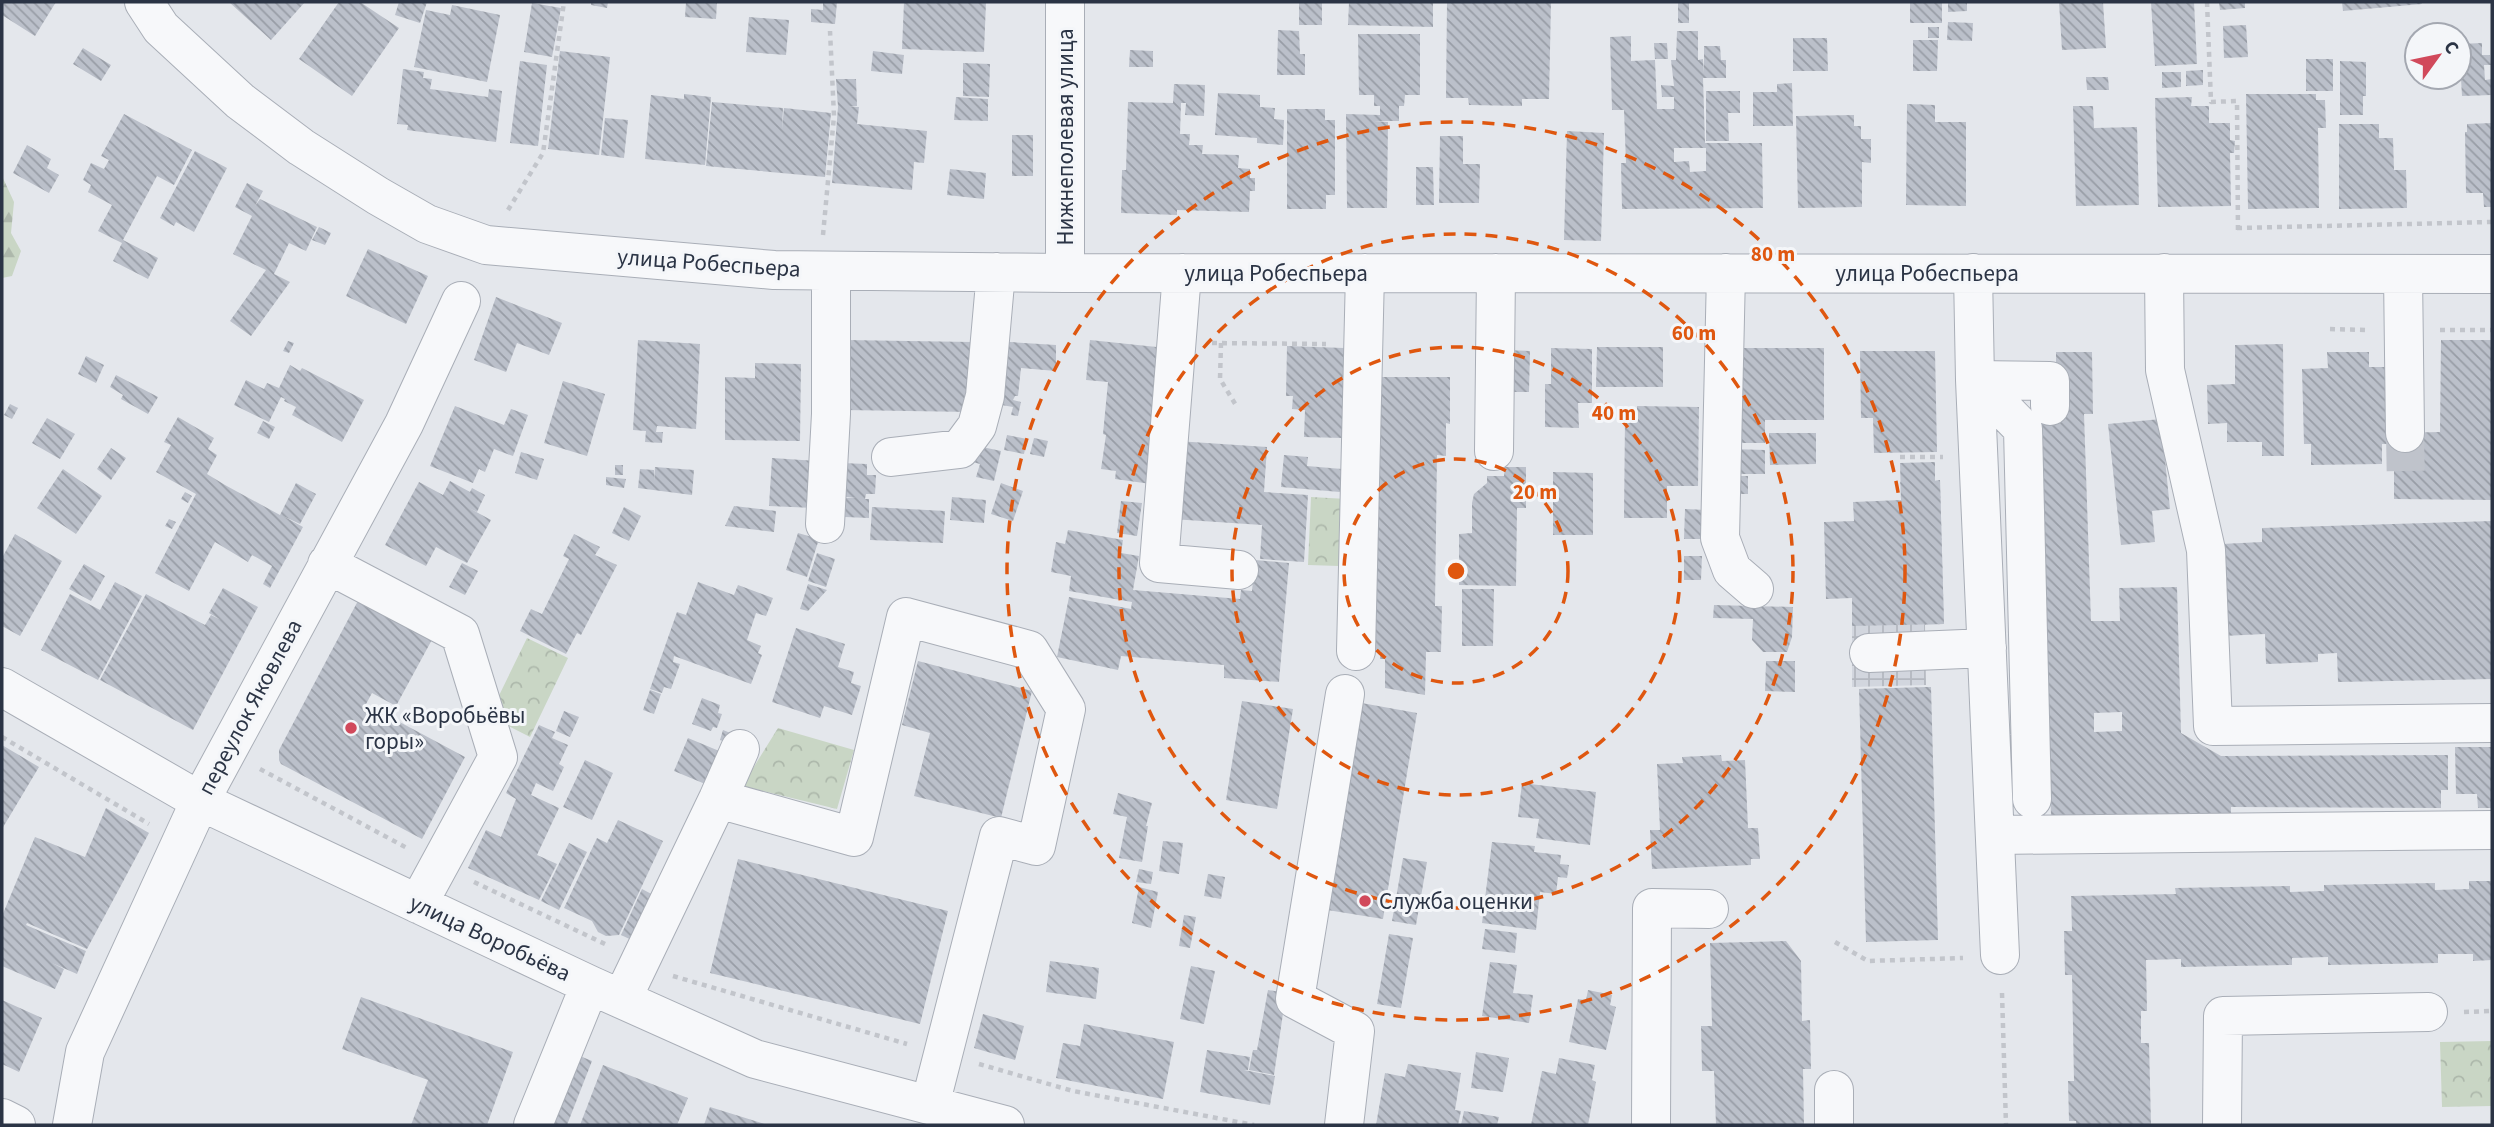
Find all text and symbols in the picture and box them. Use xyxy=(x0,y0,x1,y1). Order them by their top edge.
north arrow xyxy=(2403,21,2473,91)
street label: Нижнеполевая улица xyxy=(1049,29,1082,245)
text: С xyxy=(2437,36,2465,60)
text: 80 m xyxy=(1751,239,1795,269)
street label: улица Робеспьера xyxy=(616,240,802,286)
street label: улица Робеспьера xyxy=(1184,257,1368,290)
street label: улица Робеспьера xyxy=(1835,257,2019,290)
text: 60 m xyxy=(1672,318,1716,348)
text: 40 m xyxy=(1592,398,1636,428)
text: 20 m xyxy=(1513,477,1557,507)
centre of rings xyxy=(1444,559,1468,583)
street label: переулок Яковлева xyxy=(190,613,310,801)
place label: ЖК «Воробьёвы горы» xyxy=(365,699,526,758)
marker: ЖК «Воробьёвы горы» xyxy=(343,720,359,736)
place label: Служба оценки xyxy=(1379,885,1533,918)
street label: улица Воробьёва xyxy=(404,886,576,990)
marker: Служба оценки xyxy=(1357,893,1373,909)

